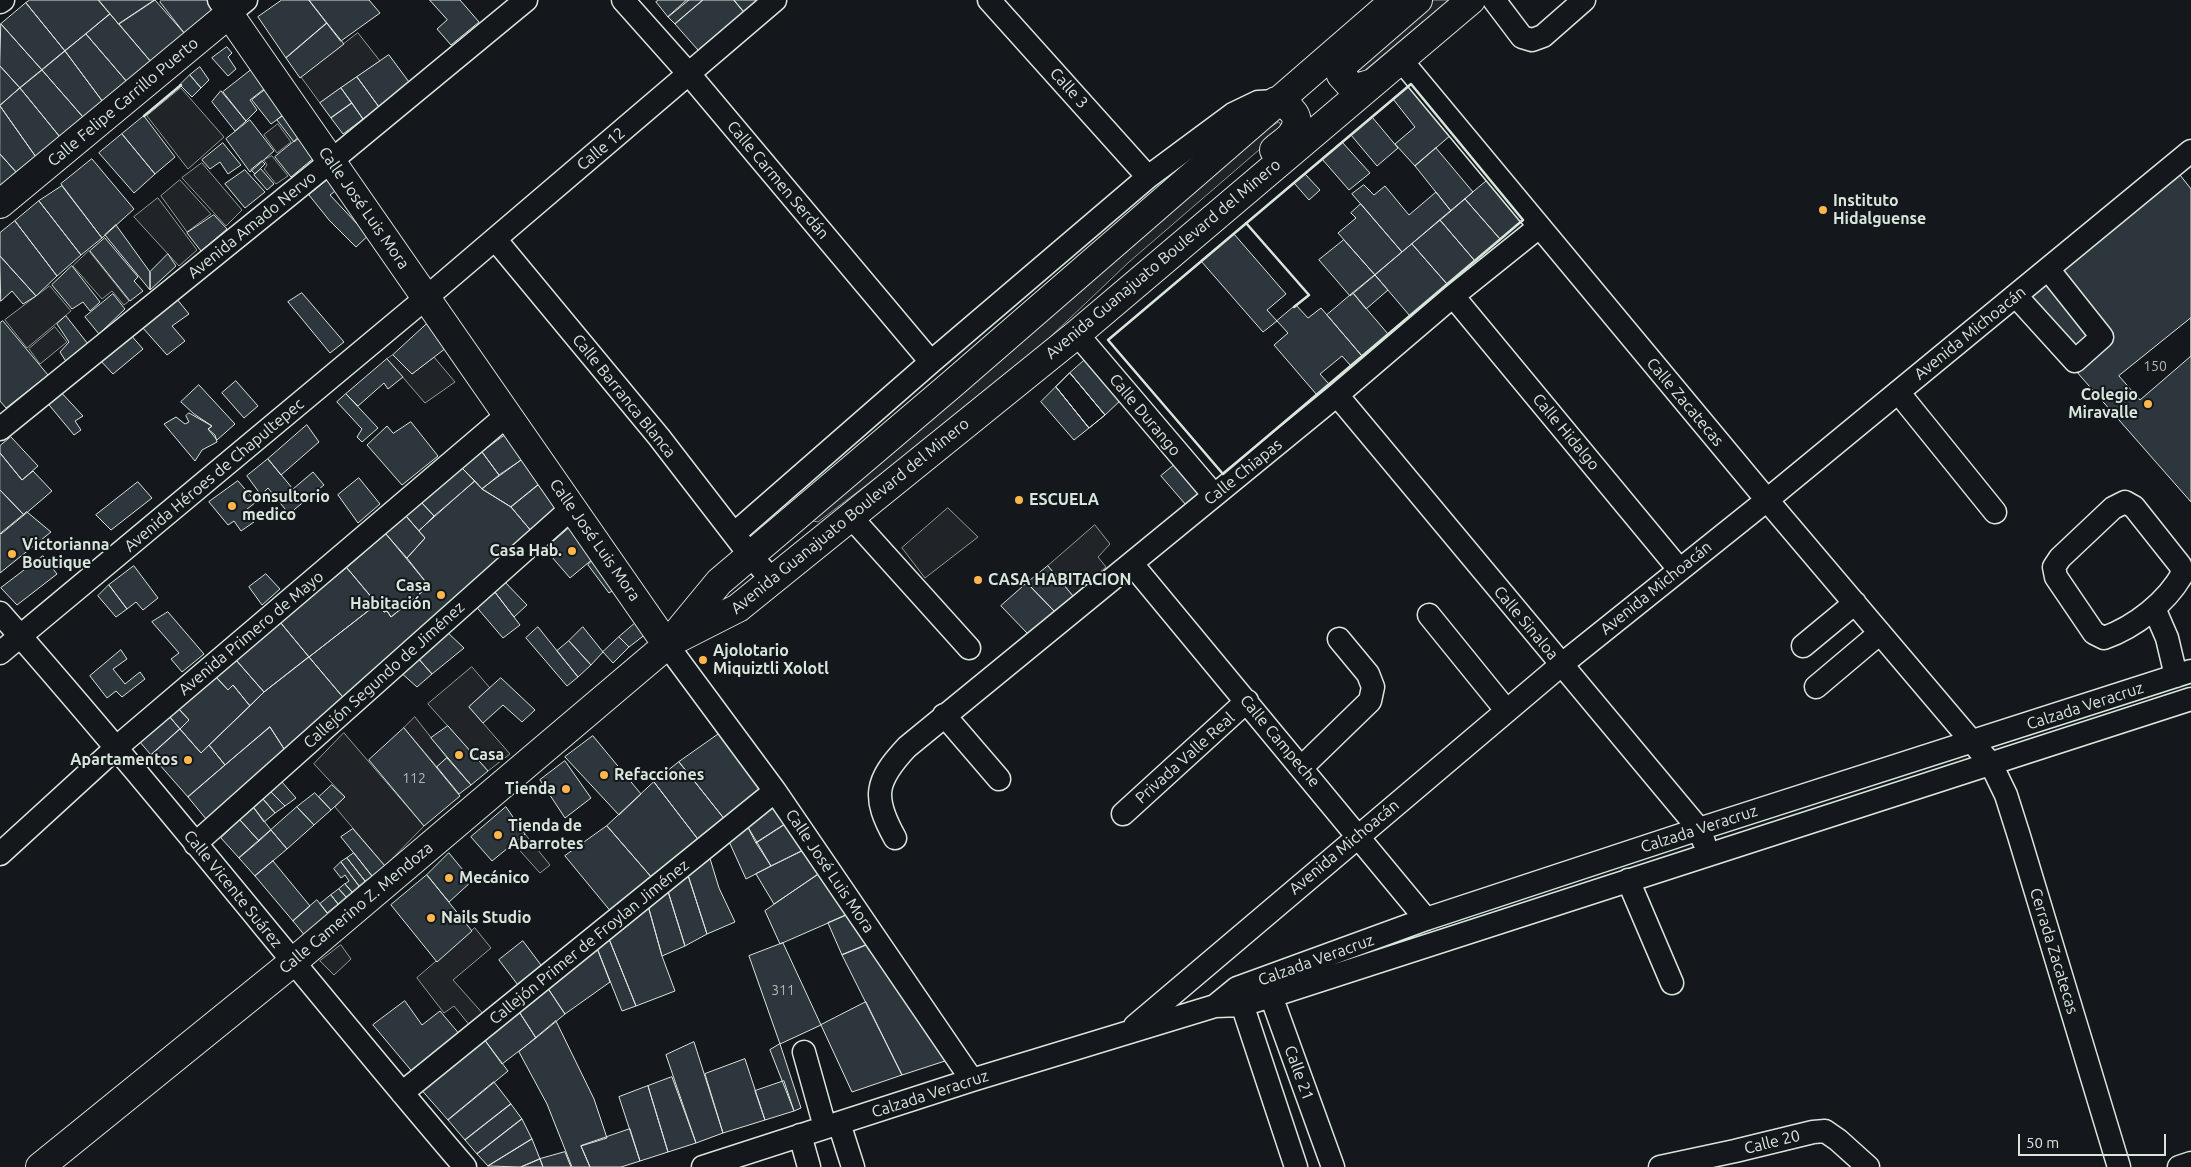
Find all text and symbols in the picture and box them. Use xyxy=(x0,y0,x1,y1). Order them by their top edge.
street label: Calle Felipe Carrillo Puerto xyxy=(44,33,202,171)
street label: Calle 3 xyxy=(1046,64,1092,112)
street label: Calle Carmen Serdán xyxy=(723,117,833,243)
street label: Calle 12 xyxy=(573,123,629,175)
street label: Calle José Luis Mora xyxy=(315,143,413,273)
street label: Avenida Guanajuato Boulevard del Minero xyxy=(1042,155,1284,363)
street label: Avenida Amado Nervo xyxy=(184,167,320,283)
place label: Instituto Hidalguense xyxy=(1833,191,1926,229)
marker: Instituto Hidalguense xyxy=(1817,204,1829,216)
street label: Avenida Michoacán xyxy=(1910,282,2030,384)
street label: Calle Barranca Blanca xyxy=(568,330,680,462)
street label: Calle Zacatecas xyxy=(1642,354,1728,450)
house number: 150 xyxy=(2143,358,2167,374)
street label: Calle Durango xyxy=(1105,370,1185,460)
place label: Colegio Miravalle xyxy=(2068,385,2138,423)
street label: Calle Hidalgo xyxy=(1528,390,1604,474)
street label: Avenida Héroes de Chapultepec xyxy=(120,394,308,556)
marker: Colegio Miravalle xyxy=(2142,398,2154,410)
street label: Avenida Guanajuato Boulevard del Minero xyxy=(727,414,973,618)
street label: Calle Chiapas xyxy=(1200,435,1286,509)
street label: Calle José Luis Mora xyxy=(546,475,644,605)
place label: Consultorio medico xyxy=(242,487,330,525)
place label: ESCUELA xyxy=(1029,490,1099,510)
marker: ESCUELA xyxy=(1013,494,1025,506)
marker: Consultorio medico xyxy=(226,500,238,512)
place label: Victorianna Boutique xyxy=(22,535,109,573)
street label: Avenida Michoacán xyxy=(1596,537,1716,639)
place label: Casa Hab. xyxy=(489,541,562,561)
marker: Casa Hab. xyxy=(566,545,578,557)
marker: Victorianna Boutique xyxy=(6,548,18,560)
street label: Avenida Primero de Mayo xyxy=(175,567,327,699)
place label: CASA HABITACION xyxy=(988,570,1131,590)
marker: CASA HABITACION xyxy=(972,574,984,586)
place label: Casa Habitación xyxy=(350,576,431,614)
street label: Calle Sinaloa xyxy=(1490,582,1562,664)
marker: Casa Habitación xyxy=(435,589,447,601)
street label: Callejón Segundo de Jiménez xyxy=(300,598,468,752)
place label: Ajolotario Miquiztli Xolotl xyxy=(713,641,829,679)
marker: Ajolotario Miquiztli Xolotl xyxy=(697,654,709,666)
street label: Calzada Veracruz xyxy=(2024,678,2146,734)
street label: Calle Campeche xyxy=(1236,691,1324,791)
street label: Privada Valle Real xyxy=(1131,708,1239,808)
place label: Casa xyxy=(469,745,504,765)
marker: Casa xyxy=(453,749,465,761)
place label: Apartamentos xyxy=(70,750,178,770)
marker: Apartamentos xyxy=(182,754,194,766)
place label: Refacciones xyxy=(614,765,704,785)
marker: Refacciones xyxy=(598,769,610,781)
house number: 112 xyxy=(402,770,426,786)
place label: Tienda xyxy=(505,779,556,799)
marker: Tienda xyxy=(560,783,572,795)
street label: Avenida Michoacán xyxy=(1285,795,1403,899)
street label: Calzada Veracruz xyxy=(1638,801,1760,857)
street label: Calle José Luis Mora xyxy=(782,806,878,936)
place label: Tienda de Abarrotes xyxy=(508,816,584,854)
street label: Calle Vicente Suárez xyxy=(180,826,286,952)
marker: Tienda de Abarrotes xyxy=(492,829,504,841)
street label: Calle Camerino Z. Mendoza xyxy=(275,838,437,978)
street label: Callejón Primer de Froylan Jiménez xyxy=(485,855,693,1029)
place label: Mecánico xyxy=(459,868,530,888)
marker: Mecánico xyxy=(443,872,455,884)
street label: Cerrada Zacatecas xyxy=(2026,886,2082,1016)
place label: Nails Studio xyxy=(441,908,531,928)
marker: Nails Studio xyxy=(425,912,437,924)
street label: Calzada Veracruz xyxy=(1256,930,1376,990)
house number: 311 xyxy=(771,982,795,998)
street label: Calle 21 xyxy=(1280,1043,1318,1103)
street label: Calzada Veracruz xyxy=(869,1066,991,1122)
scale bar xyxy=(2021,1124,2168,1156)
street label: Calle 20 xyxy=(1742,1126,1802,1158)
text: 50 m xyxy=(2026,1134,2059,1151)

